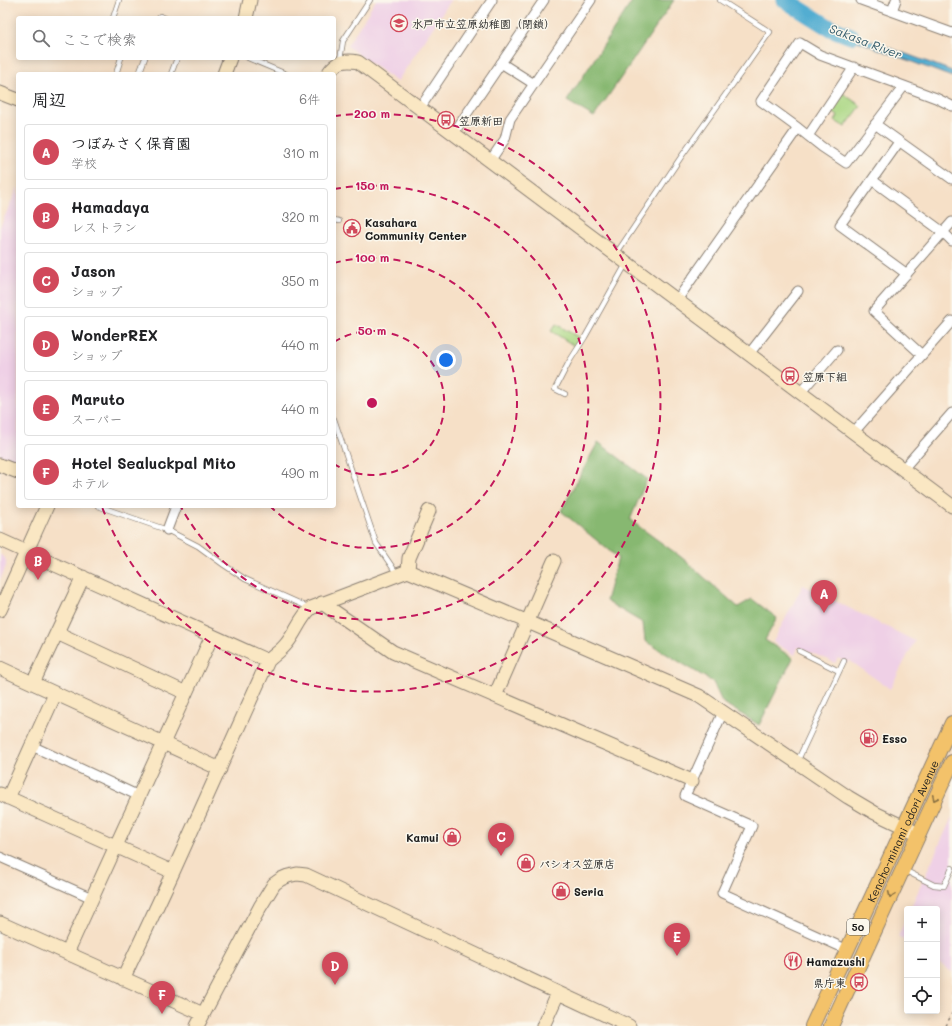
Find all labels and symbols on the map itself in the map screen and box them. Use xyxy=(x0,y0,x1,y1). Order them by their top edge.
school or university icon: 水戸市立笠原幼稚園（閉鎖） xyxy=(389,13,409,33)
place label: 水戸市立笠原幼稚園（閉鎖） xyxy=(412,16,555,31)
water label: Sakasa River xyxy=(827,20,905,62)
text: 200 m xyxy=(354,105,390,121)
bus stop icon: 笠原新田 xyxy=(436,110,456,130)
place label: 笠原新田 xyxy=(459,113,503,128)
text: 150 m xyxy=(355,177,389,193)
place label: Kasahara Community Center xyxy=(365,215,467,243)
public building icon: Kasahara Community Center xyxy=(342,218,362,238)
text: 100 m xyxy=(355,249,389,265)
text: 50 m xyxy=(358,322,386,338)
your location xyxy=(436,350,456,370)
bus stop icon: 笠原下組 xyxy=(780,366,800,386)
place label: 笠原下組 xyxy=(803,369,847,384)
centre of rings xyxy=(365,396,379,410)
pin: B xyxy=(25,547,51,580)
pin: A xyxy=(811,580,837,613)
fuel station icon: Esso xyxy=(859,728,879,748)
place label: Esso xyxy=(882,731,907,746)
street label: Kencho-minami odori Avenue xyxy=(863,757,942,904)
one-way arrow xyxy=(932,795,940,802)
pin: C xyxy=(488,823,514,856)
shop icon: Kamui xyxy=(442,827,462,847)
place label: Kamui xyxy=(406,830,439,845)
shop icon: パシオス笠原店 xyxy=(516,853,536,873)
place label: パシオス笠原店 xyxy=(539,856,615,871)
shop icon: Seria xyxy=(551,881,571,901)
place label: Seria xyxy=(574,884,604,899)
one-way arrow xyxy=(888,891,896,899)
road number: 50 xyxy=(847,919,869,935)
pin: E xyxy=(664,923,690,956)
restaurant icon: Hamazushi xyxy=(783,951,803,971)
pin: D xyxy=(322,952,348,985)
place label: Hamazushi xyxy=(806,954,865,969)
bus stop icon: 県庁東 xyxy=(849,972,869,992)
place label: 県庁東 xyxy=(813,975,846,990)
pin: F xyxy=(149,981,175,1014)

